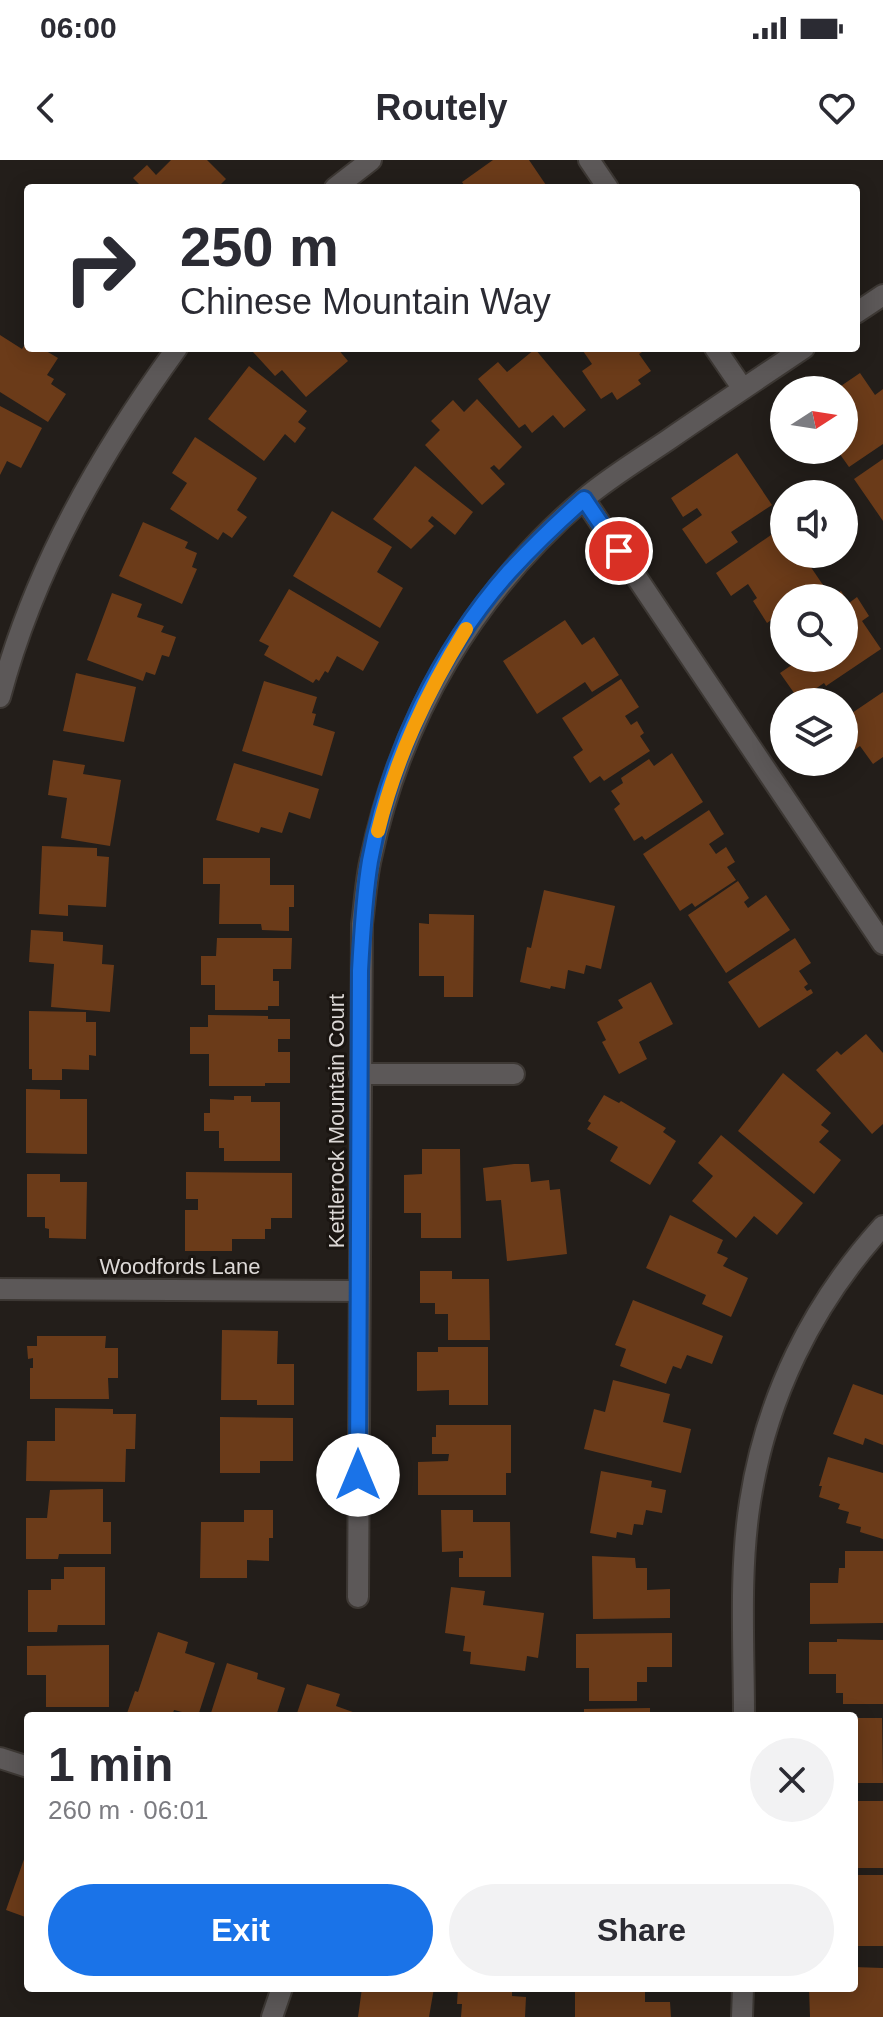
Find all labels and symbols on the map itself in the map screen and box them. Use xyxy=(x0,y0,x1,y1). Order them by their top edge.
north arrow xyxy=(770,376,858,464)
pin xyxy=(585,517,653,585)
street label: Kettlerock Mountain Court xyxy=(324,994,349,1248)
street label: Woodfords Lane xyxy=(99,1254,261,1279)
position arrow xyxy=(316,1433,400,1517)

